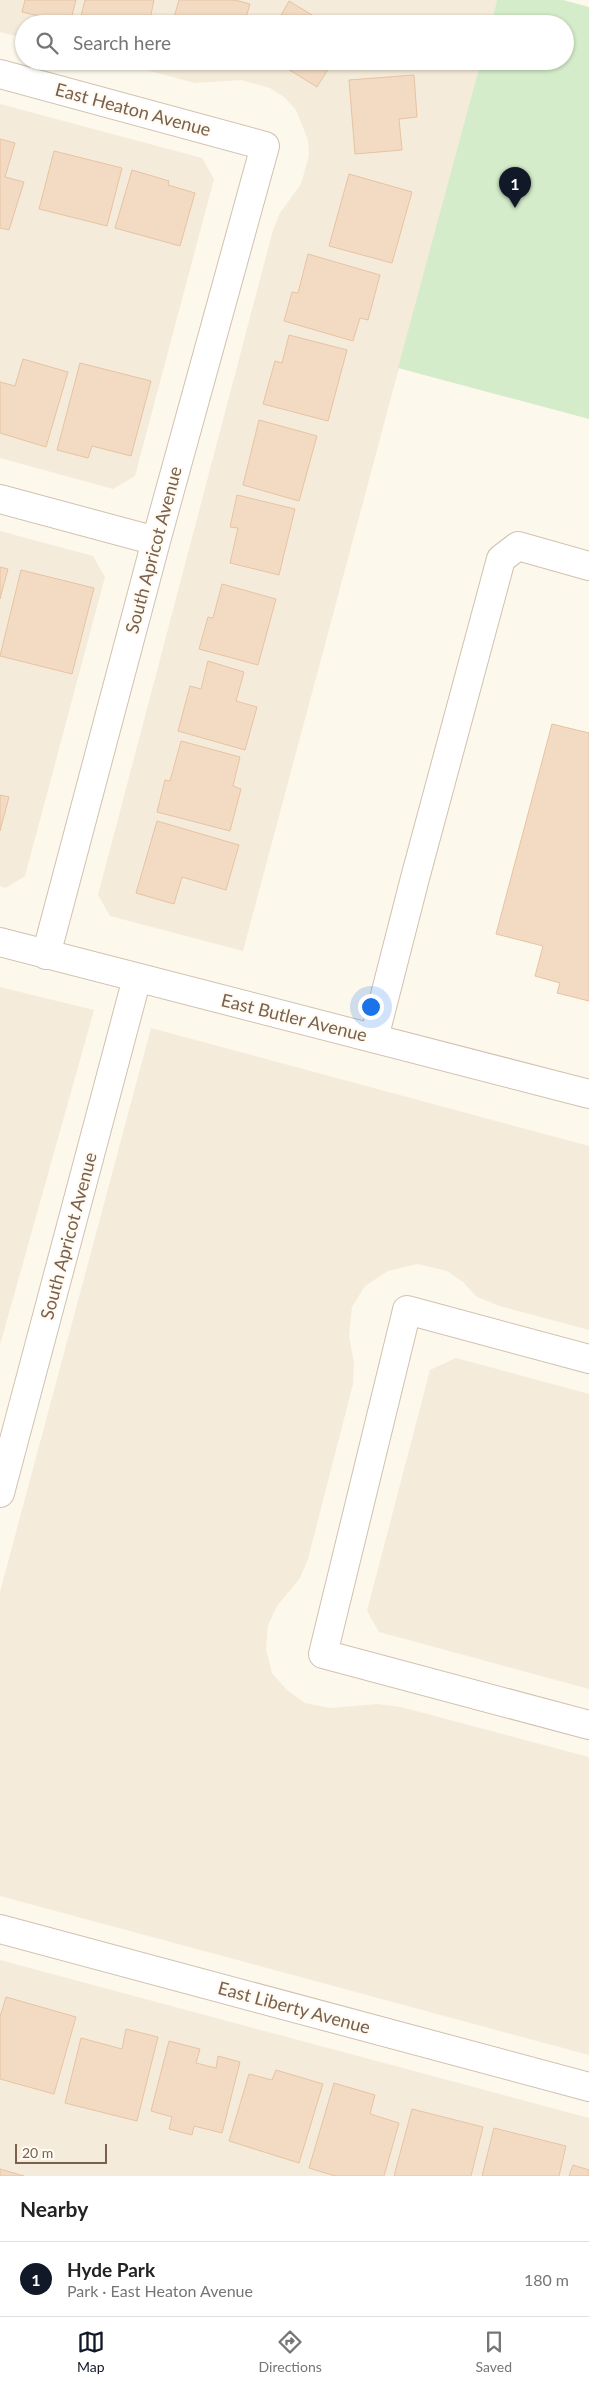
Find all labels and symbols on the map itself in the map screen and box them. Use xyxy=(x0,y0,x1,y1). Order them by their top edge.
street label: East Heaton Avenue xyxy=(53,78,213,140)
pin: 1 xyxy=(499,167,531,208)
street label: South Apricot Avenue xyxy=(120,464,186,636)
street label: East Butler Avenue xyxy=(219,988,369,1046)
your location xyxy=(358,994,384,1020)
street label: South Apricot Avenue xyxy=(35,1150,101,1322)
street label: East Liberty Avenue xyxy=(216,1976,373,2038)
scale bar xyxy=(15,2141,108,2164)

